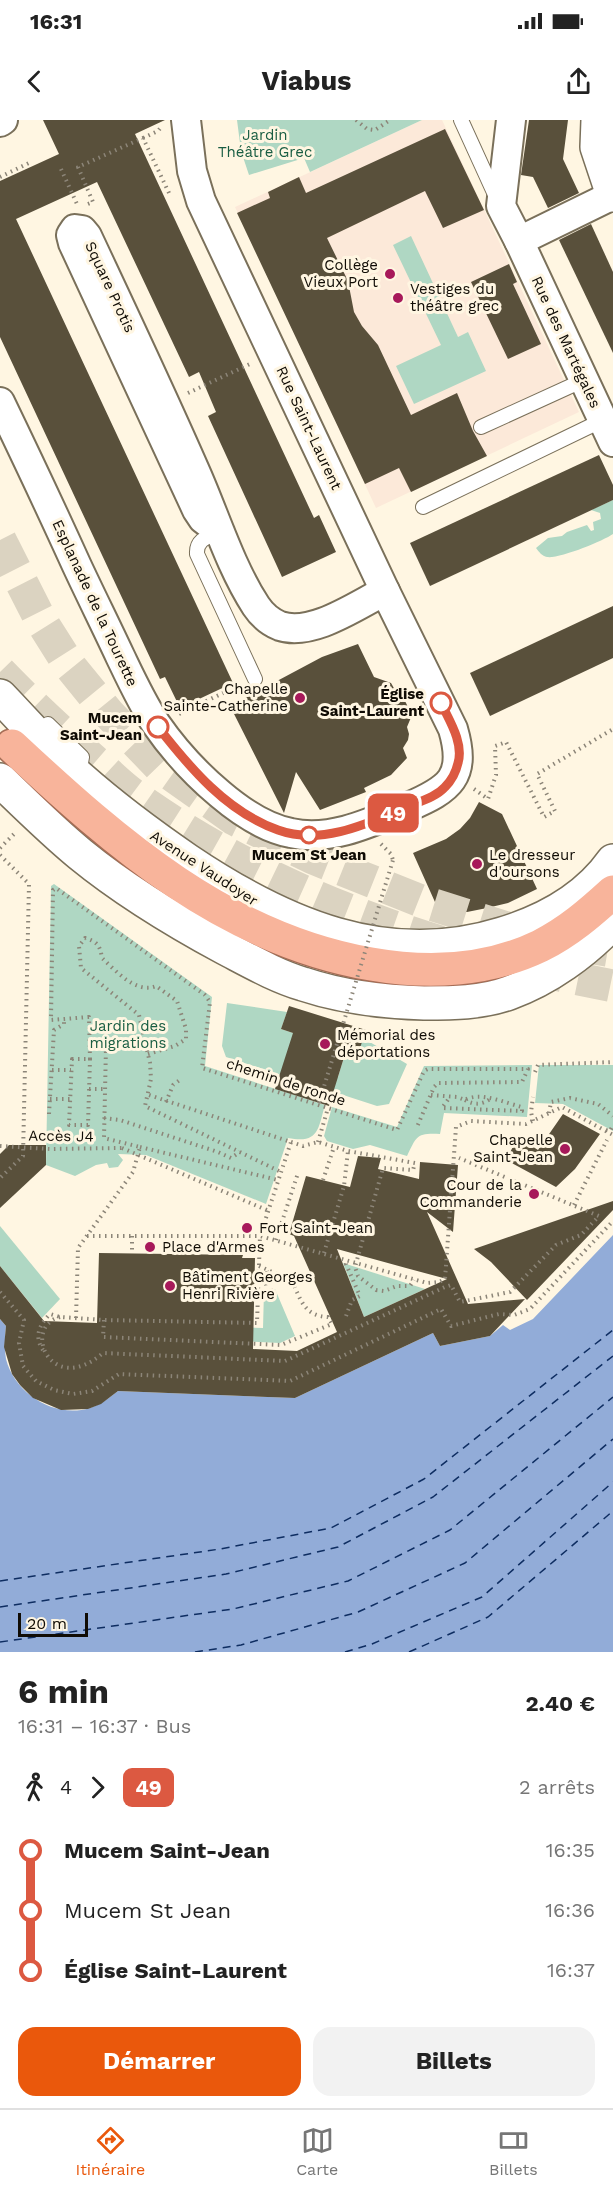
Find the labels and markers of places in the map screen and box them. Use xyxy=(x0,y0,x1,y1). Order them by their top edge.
place label: Collège Vieux Port xyxy=(304,256,379,291)
marker: Collège Vieux Port xyxy=(383,267,397,281)
place label: Vestiges du théâtre grec xyxy=(410,280,499,315)
marker: Vestiges du théâtre grec xyxy=(391,291,405,305)
place label: Chapelle Sainte-Catherine xyxy=(164,680,288,715)
place label: Église Saint-Laurent xyxy=(320,685,424,720)
marker: Chapelle Sainte-Catherine xyxy=(293,691,307,705)
marker: Église Saint-Laurent xyxy=(430,692,452,714)
place label: Mucem Saint-Jean xyxy=(60,709,142,744)
marker: Mucem Saint-Jean xyxy=(147,716,169,738)
marker: Mucem St Jean xyxy=(300,826,318,844)
place label: Mucem St Jean xyxy=(252,846,366,864)
place label: Le dresseur d'oursons xyxy=(489,846,575,881)
marker: Le dresseur d'oursons xyxy=(470,857,484,871)
place label: Mémorial des déportations xyxy=(337,1026,435,1061)
marker: Mémorial des déportations xyxy=(318,1037,332,1051)
place label: Chapelle Saint-Jean xyxy=(473,1131,553,1166)
marker: Chapelle Saint-Jean xyxy=(558,1142,572,1156)
place label: Cour de la Commanderie xyxy=(420,1176,522,1211)
marker: Cour de la Commanderie xyxy=(527,1187,541,1201)
place label: Fort Saint-Jean xyxy=(259,1219,373,1237)
marker: Fort Saint-Jean xyxy=(240,1221,254,1235)
place label: Place d'Armes xyxy=(162,1238,265,1256)
marker: Place d'Armes xyxy=(143,1240,157,1254)
place label: Bâtiment Georges Henri Rivière xyxy=(182,1268,313,1303)
marker: Bâtiment Georges Henri Rivière xyxy=(163,1279,177,1293)

